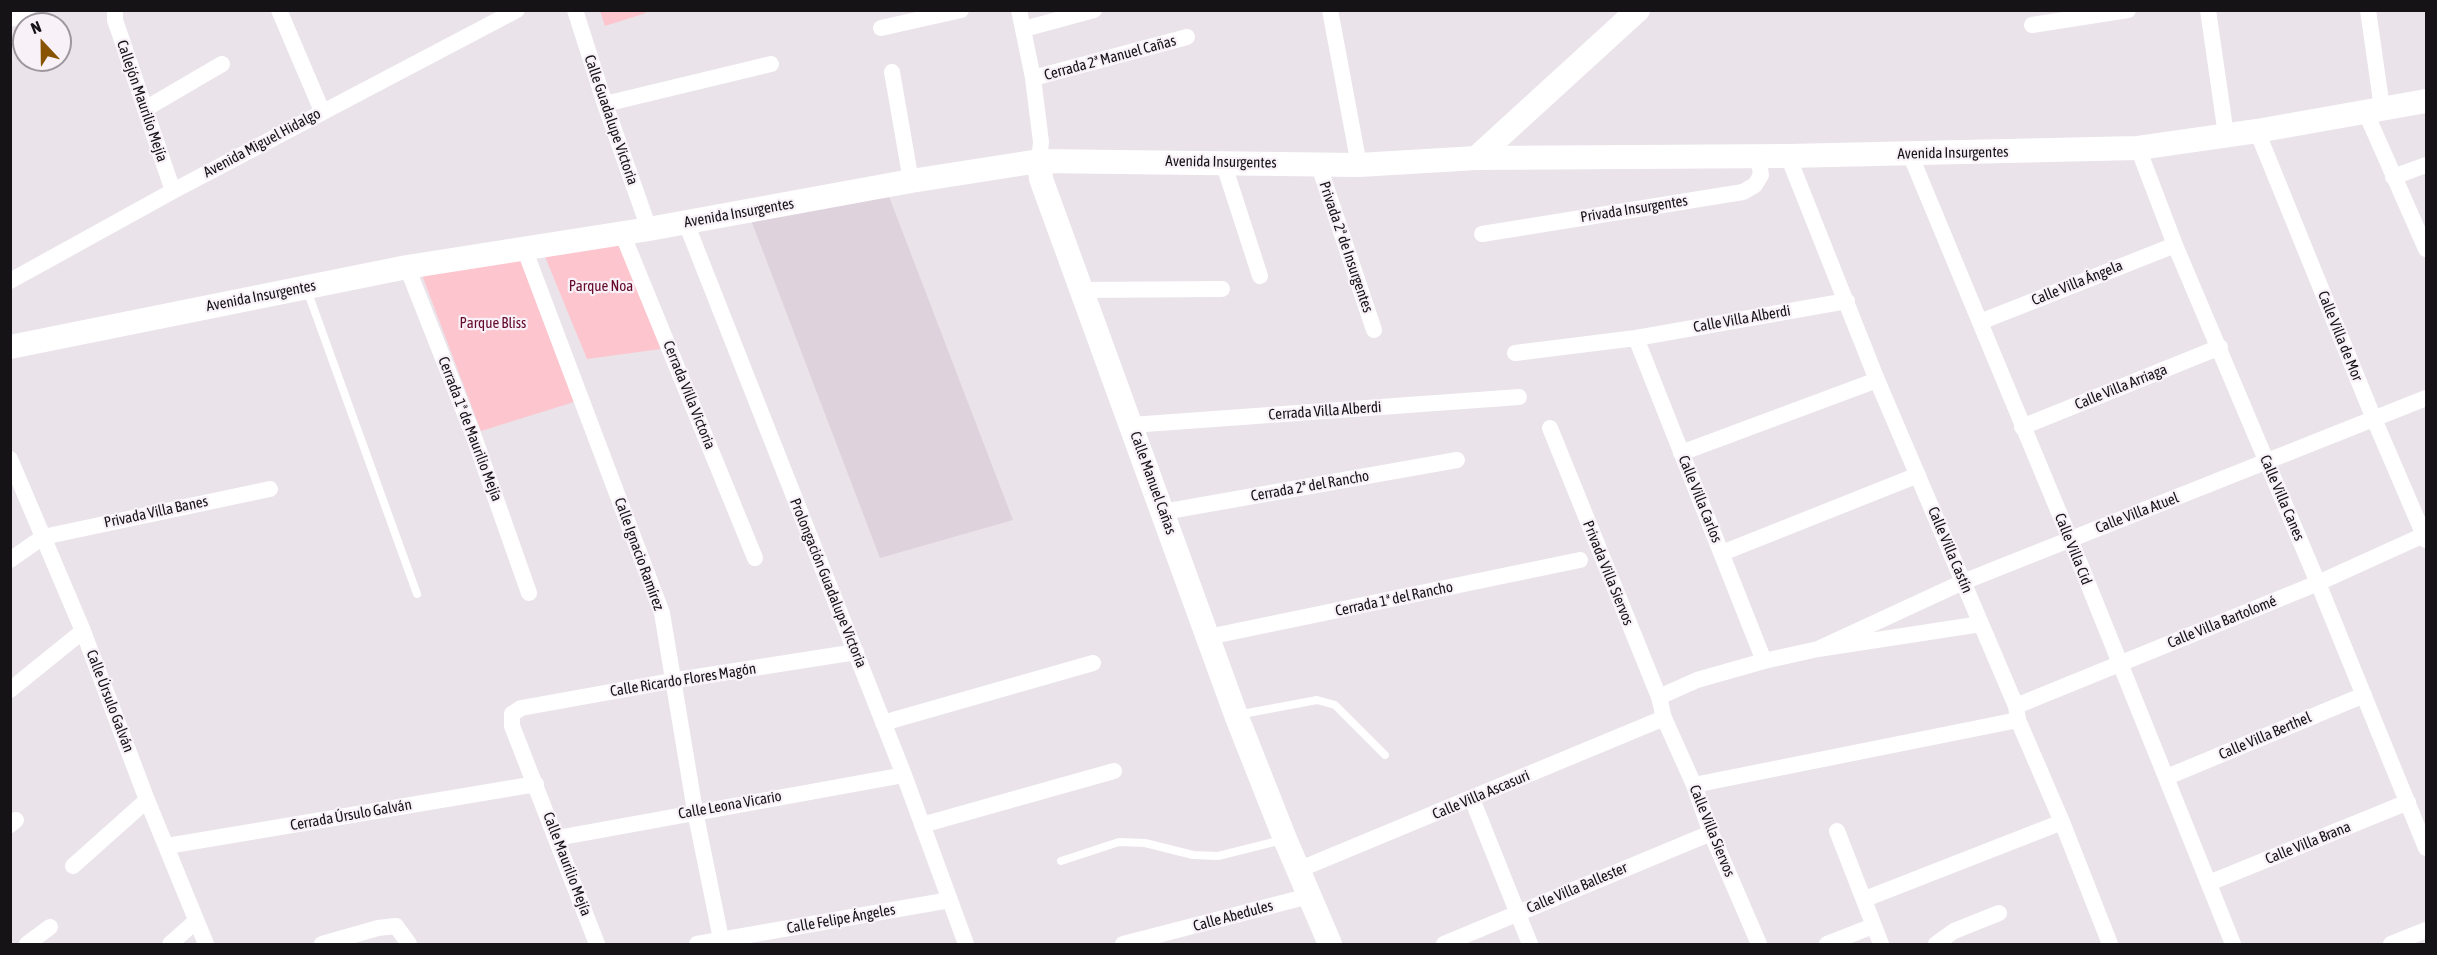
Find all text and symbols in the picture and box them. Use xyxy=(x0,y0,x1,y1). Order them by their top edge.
north arrow xyxy=(12,12,72,72)
text: N xyxy=(28,17,44,37)
street label: Cerrada 2ª Manuel Cañas xyxy=(1042,32,1178,84)
street label: Callejón Maurilio Mejía xyxy=(113,38,171,164)
street label: Calle Guadalupe Victoria xyxy=(580,53,642,187)
street label: Avenida Miguel Hidalgo xyxy=(200,104,324,182)
street label: Avenida Insurgentes xyxy=(1897,143,2009,163)
street label: Avenida Insurgentes xyxy=(1165,152,1277,172)
street label: Privada 2ª de Insurgentes xyxy=(1315,179,1377,315)
street label: Privada Insurgentes xyxy=(1579,192,1689,226)
street label: Avenida Insurgentes xyxy=(683,194,795,232)
street label: Calle Villa Ángela xyxy=(2029,257,2125,309)
street label: Avenida Insurgentes xyxy=(205,277,317,315)
park label: Parque Noa xyxy=(569,277,633,295)
street label: Calle Villa de Mor xyxy=(2314,288,2366,384)
street label: Calle Villa Alberdi xyxy=(1692,302,1792,336)
park label: Parque Bliss xyxy=(460,314,526,332)
street label: Cerrada Villa Victoria xyxy=(659,338,719,452)
street label: Cerrada 1ª de Maurilio Mejía xyxy=(434,354,506,504)
street label: Calle Villa Arriaga xyxy=(2072,360,2170,414)
street label: Cerrada Villa Alberdi xyxy=(1268,398,1382,424)
street label: Calle Manuel Cañas xyxy=(1126,429,1180,537)
street label: Calle Villa Canes xyxy=(2256,452,2308,544)
street label: Calle Villa Carlos xyxy=(1674,453,1726,545)
street label: Cerrada 2ª del Rancho xyxy=(1249,467,1371,505)
street label: Calle Villa Atuel xyxy=(2093,489,2181,537)
street label: Privada Villa Banes xyxy=(102,492,210,532)
street label: Calle Ignacio Ramírez xyxy=(610,495,668,613)
street label: Prolongación Guadalupe Victoria xyxy=(786,496,870,670)
street label: Calle Villa Castín xyxy=(1924,504,1976,596)
street label: Calle Villa Cid xyxy=(2051,511,2095,587)
street label: Privada Villa Siervos xyxy=(1579,518,1637,628)
street label: Cerrada 1ª del Rancho xyxy=(1334,578,1454,620)
street label: Calle Villa Bartolomé xyxy=(2165,592,2279,652)
street label: Calle Úrsulo Galván xyxy=(82,647,138,755)
street label: Calle Ricardo Flores Magón xyxy=(609,660,757,700)
street label: Calle Villa Berthel xyxy=(2216,708,2314,764)
street label: Calle Villa Ascasuri xyxy=(1430,766,1532,824)
street label: Calle Villa Siervos xyxy=(1685,782,1739,880)
street label: Calle Leona Vicario xyxy=(677,787,783,823)
street label: Cerrada Úrsulo Galván xyxy=(289,795,413,835)
street label: Calle Maurilio Mejía xyxy=(539,810,595,918)
street label: Calle Villa Brana xyxy=(2263,818,2353,868)
street label: Calle Villa Ballester xyxy=(1524,859,1630,917)
street label: Calle Abedules xyxy=(1191,897,1275,935)
street label: Calle Felipe Ángeles xyxy=(785,901,897,937)

